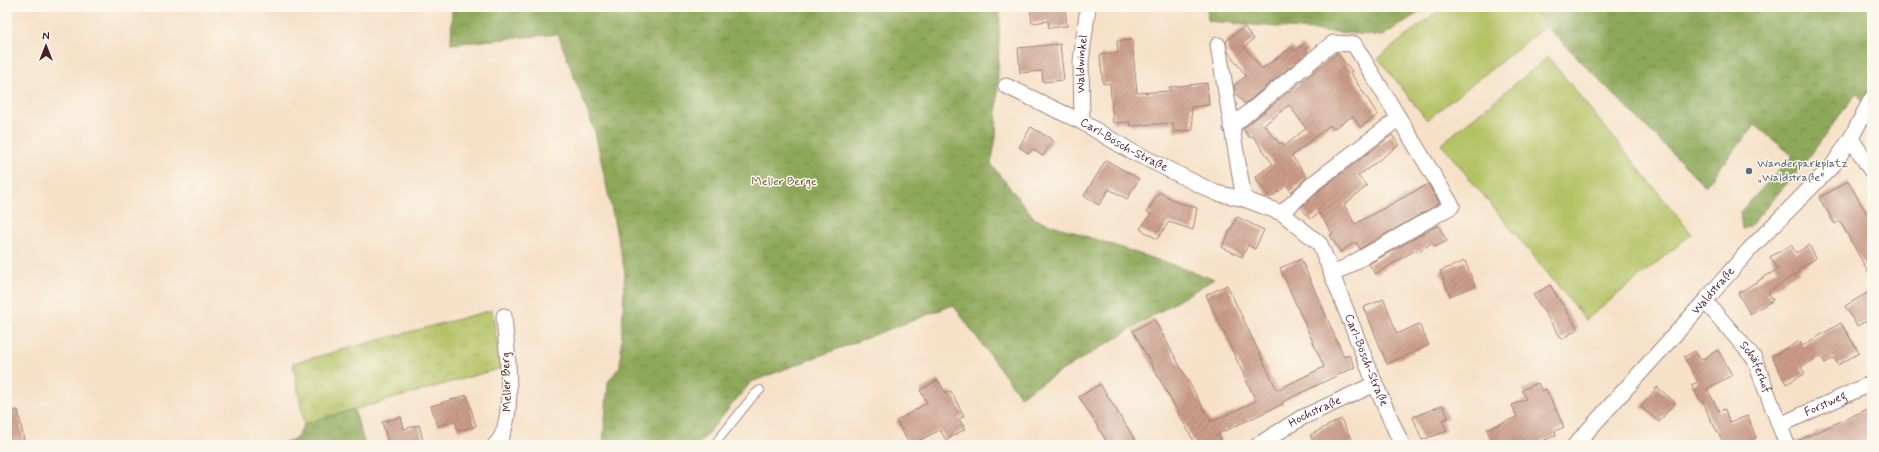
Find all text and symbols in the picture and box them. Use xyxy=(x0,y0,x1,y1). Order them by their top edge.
north arrow xyxy=(26,26,66,66)
text: N xyxy=(42,30,50,44)
street label: Waldwinkel xyxy=(1073,34,1092,94)
street label: Carl-Bösch-Straße xyxy=(1077,115,1170,176)
place label: Wanderparkplatz „Waldstraße“ xyxy=(1757,156,1848,186)
marker: Wanderparkplatz „Waldstraße“ xyxy=(1744,166,1754,176)
park label: Meller Berge xyxy=(751,174,817,190)
street label: Waldstraße xyxy=(1688,264,1739,318)
street label: Carl-Bösch-Straße xyxy=(1340,312,1392,409)
street label: Schäferhof xyxy=(1735,338,1775,395)
street label: Meller Berg xyxy=(498,352,516,412)
street label: Forstweg xyxy=(1802,388,1850,421)
street label: Hochstraße xyxy=(1286,392,1344,432)

